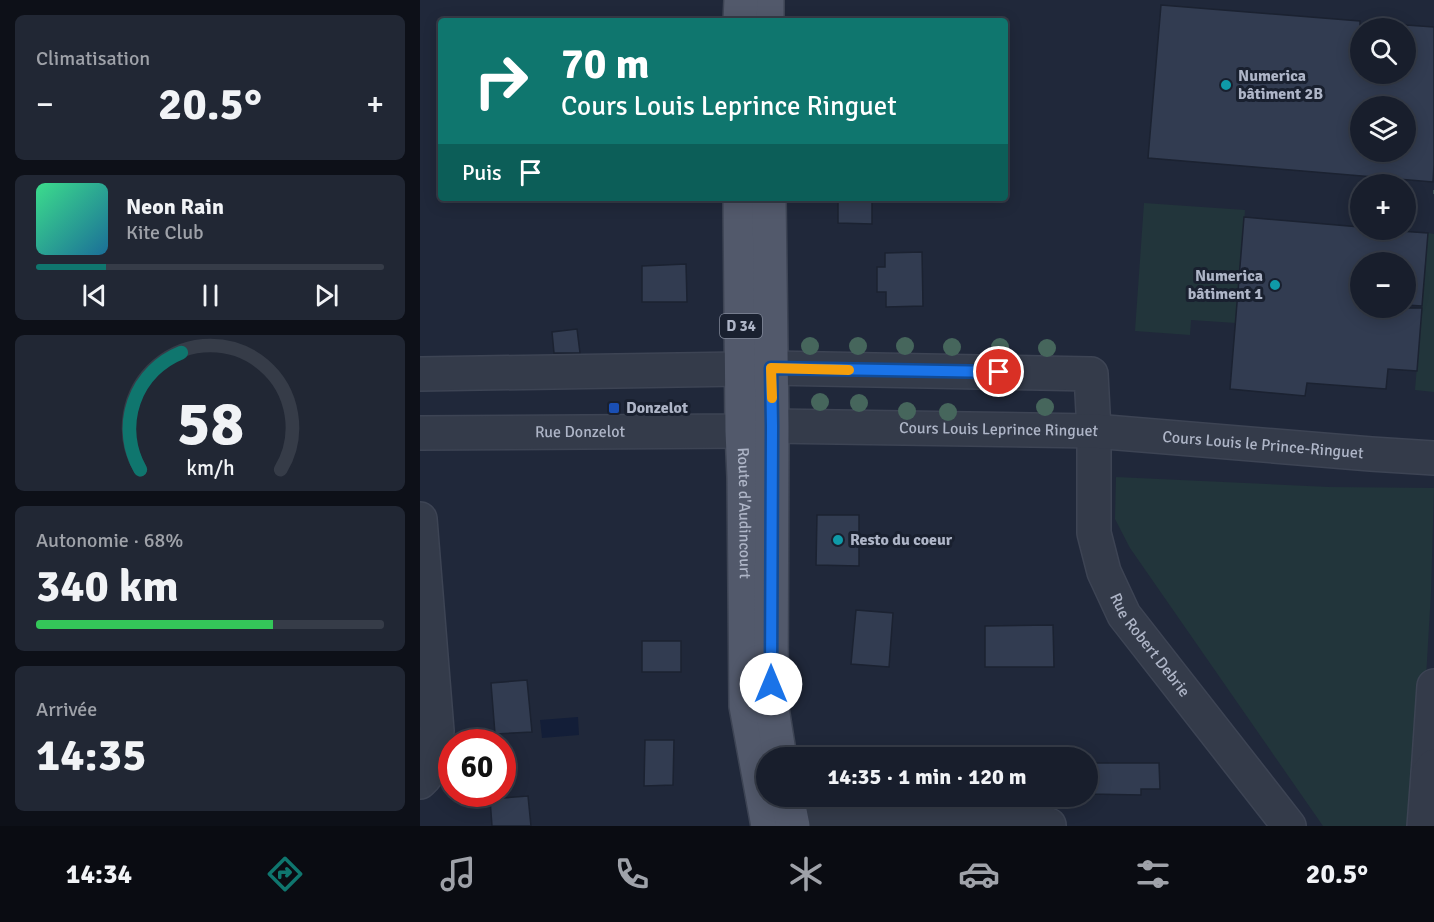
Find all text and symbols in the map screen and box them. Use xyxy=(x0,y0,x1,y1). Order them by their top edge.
map controls xyxy=(1350,18,1416,318)
button: search xyxy=(1350,18,1416,84)
text: 70 m xyxy=(561,39,650,90)
icon: right xyxy=(462,42,540,120)
text: Climatisation xyxy=(36,46,150,71)
place label: Numerica bâtiment 2B xyxy=(1238,66,1323,104)
text: 20.5° xyxy=(158,77,262,132)
marker: Numerica bâtiment 2B xyxy=(1219,78,1233,92)
text: − xyxy=(36,84,54,125)
text: + xyxy=(366,84,384,125)
text: Cours Louis Leprince Ringuet xyxy=(561,90,897,123)
button: layers xyxy=(1350,96,1416,162)
icon: arrive xyxy=(514,156,547,189)
text: Puis xyxy=(462,159,502,186)
button: + xyxy=(1350,174,1416,240)
text: Neon Rain xyxy=(126,193,224,220)
text: Kite Club xyxy=(126,220,204,245)
button: − xyxy=(1350,252,1416,318)
place label: Numerica bâtiment 1 xyxy=(1188,266,1263,304)
marker: Numerica bâtiment 1 xyxy=(1268,278,1282,292)
icon: previous xyxy=(78,279,111,312)
icon: pause xyxy=(194,279,227,312)
icon: next xyxy=(310,279,343,312)
road number: D 34 xyxy=(720,314,762,338)
pin xyxy=(973,346,1024,397)
icon: arrive xyxy=(982,355,1015,388)
text: 58 xyxy=(176,385,244,462)
place label: Donzelot xyxy=(626,398,688,418)
marker: Donzelot xyxy=(607,401,621,415)
street label: Cours Louis Leprince Ringuet xyxy=(899,418,1099,441)
street label: Rue Donzelot xyxy=(535,422,626,442)
street label: Cours Louis le Prince-Ringuet xyxy=(1162,427,1365,463)
street label: Route d'Audincourt xyxy=(733,447,755,579)
text: km/h xyxy=(186,455,234,481)
text: Autonomie · 68% xyxy=(36,528,183,553)
place label: Resto du coeur xyxy=(850,530,953,550)
marker: Resto du coeur xyxy=(831,533,845,547)
text: 340 km xyxy=(36,559,179,614)
street label: Rue Robert Debrie xyxy=(1105,590,1194,701)
position arrow xyxy=(739,652,803,716)
text: Arrivée xyxy=(36,697,97,722)
text: 14:35 xyxy=(36,728,146,783)
speed limit sign: 60 xyxy=(438,729,516,807)
text: 14:35 · 1 min · 120 m xyxy=(827,763,1027,790)
icon: directions xyxy=(264,853,306,895)
icon: music xyxy=(437,853,479,895)
icon: phone xyxy=(611,853,653,895)
icon: climate xyxy=(785,853,827,895)
icon: car xyxy=(958,853,1000,895)
icon: filters xyxy=(1132,853,1174,895)
text: 14:34 xyxy=(66,858,132,891)
text: 20.5° xyxy=(1306,858,1368,891)

